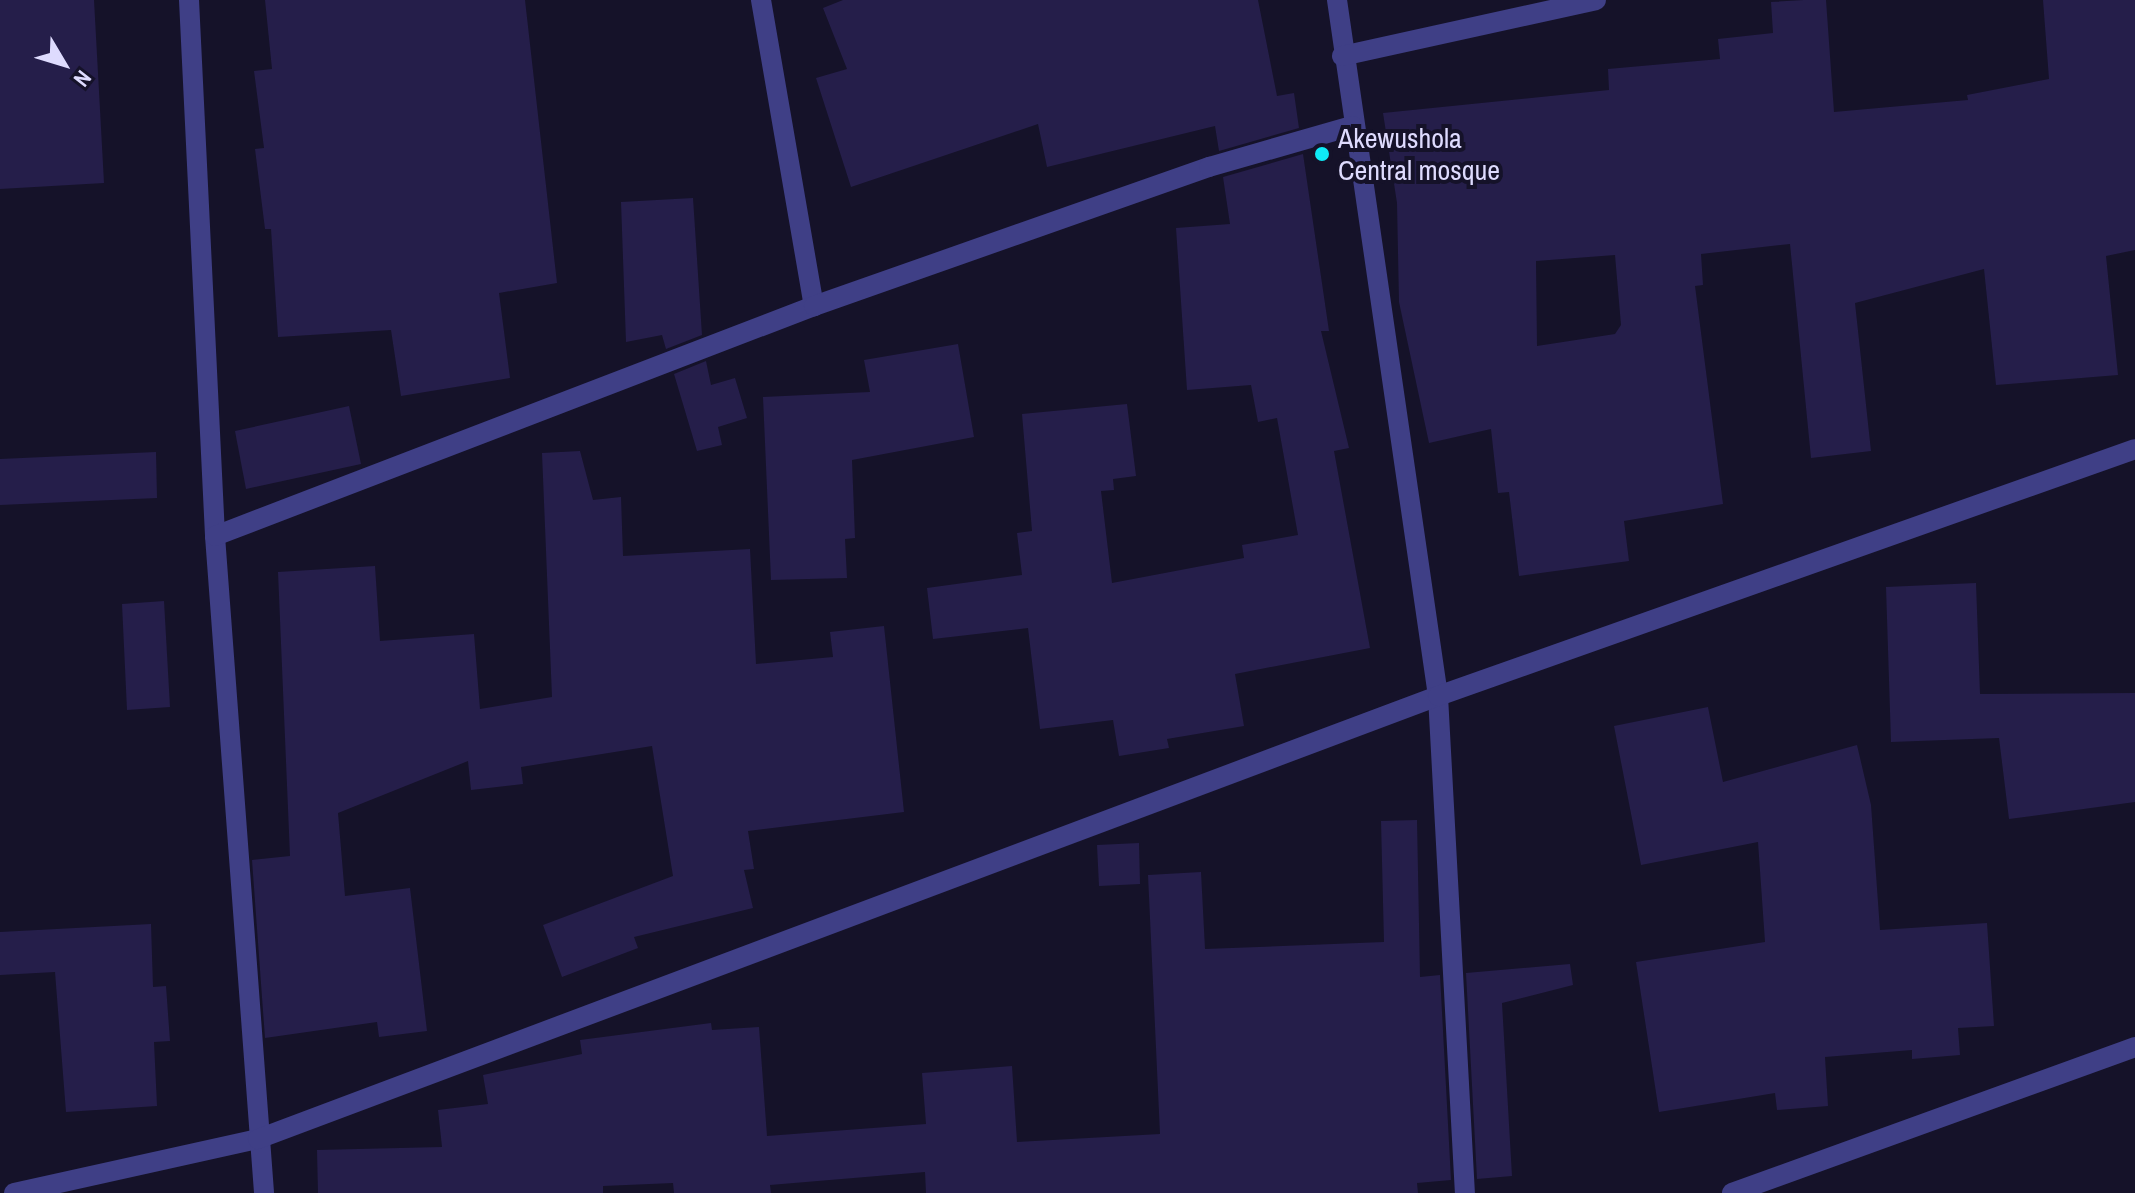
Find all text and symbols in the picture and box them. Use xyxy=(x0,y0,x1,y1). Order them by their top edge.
north arrow xyxy=(24,24,104,104)
text: N xyxy=(67,64,99,93)
place label: Akewushola Central mosque xyxy=(1338,121,1500,187)
marker: Akewushola Central mosque xyxy=(1313,145,1331,163)

